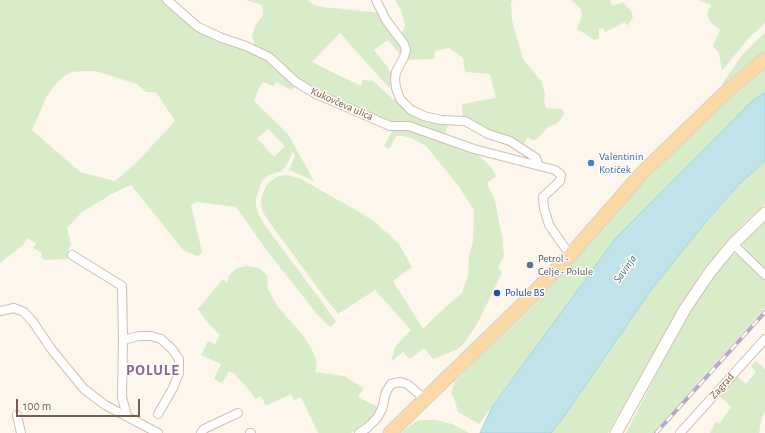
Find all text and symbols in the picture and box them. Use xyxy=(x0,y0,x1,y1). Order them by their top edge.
street label: Kukovčeva ulica xyxy=(309,84,375,124)
place label: Valentinin Kotiček xyxy=(599,150,643,176)
marker: Valentinin Kotiček xyxy=(586,158,596,168)
place label: Petrol - Celje - Polule xyxy=(538,252,593,278)
water label: Savinja xyxy=(610,252,640,286)
marker: Petrol - Celje - Polule xyxy=(525,260,535,270)
place label: Polule BS xyxy=(505,286,545,300)
marker: Polule BS xyxy=(492,288,502,298)
district label: POLULE xyxy=(126,361,180,379)
street label: Zagrad xyxy=(707,370,737,402)
scale bar xyxy=(18,391,142,417)
text: 100 m xyxy=(23,400,51,412)

